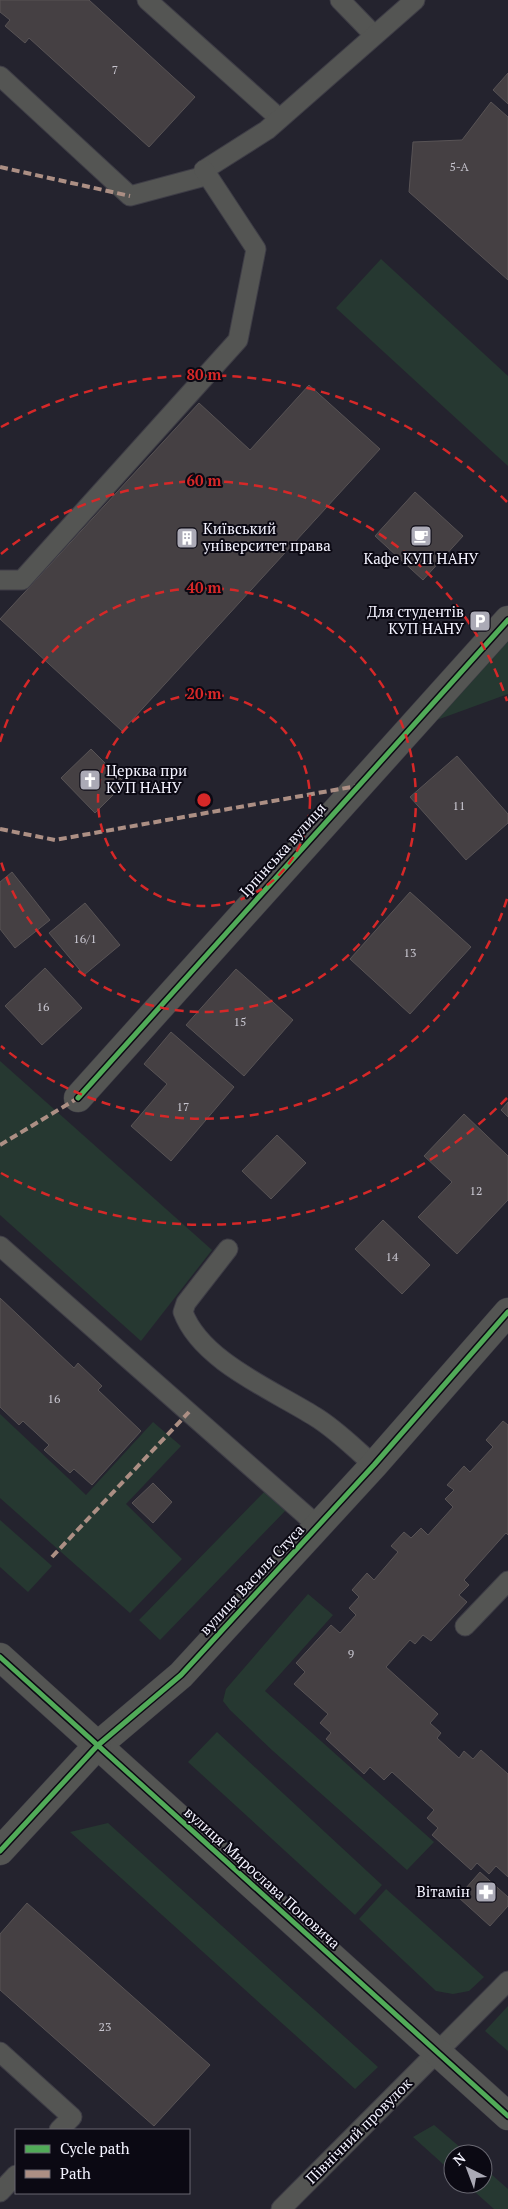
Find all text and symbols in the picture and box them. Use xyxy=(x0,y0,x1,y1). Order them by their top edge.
house number: 7 xyxy=(112,62,118,77)
house number: 5-А xyxy=(449,159,469,174)
text: 80 m xyxy=(187,364,222,384)
text: 60 m xyxy=(187,470,222,490)
place label: Київський університет права xyxy=(202,518,331,555)
cafe icon: Кафе КУП НАНУ xyxy=(409,524,433,548)
building icon: Київський університет права xyxy=(175,526,199,550)
place label: Кафе КУП НАНУ xyxy=(364,548,479,568)
text: 40 m xyxy=(187,577,222,597)
place label: Для студентів КУП НАНУ xyxy=(367,601,464,638)
parking icon: Для студентів КУП НАНУ xyxy=(468,609,492,633)
text: 20 m xyxy=(187,683,222,703)
place label: Церква при КУП НАНУ xyxy=(106,760,187,797)
church icon: Церква при КУП НАНУ xyxy=(78,768,102,792)
centre of rings xyxy=(195,791,213,809)
street label: Ірпінська вулиця xyxy=(235,798,330,901)
house number: 11 xyxy=(453,798,465,813)
house number: 16/1 xyxy=(73,931,97,946)
house number: 13 xyxy=(404,945,416,960)
house number: 16 xyxy=(37,999,50,1014)
house number: 15 xyxy=(234,1014,246,1029)
house number: 17 xyxy=(177,1099,189,1114)
house number: 12 xyxy=(470,1183,482,1198)
house number: 14 xyxy=(386,1249,399,1264)
house number: 16 xyxy=(48,1391,61,1406)
street label: вулиця Василя Стуса xyxy=(195,1519,308,1639)
house number: 9 xyxy=(348,1646,354,1661)
street label: вулиця Мирослава Поповича xyxy=(180,1802,345,1953)
pharmacy icon: Вітамін xyxy=(474,1880,498,1904)
place label: Вітамін xyxy=(417,1881,470,1901)
house number: 23 xyxy=(99,2019,111,2034)
street label: Північний провулок xyxy=(301,2072,416,2188)
legend xyxy=(15,2129,190,2194)
text: Cycle path xyxy=(60,2138,130,2158)
north arrow xyxy=(443,2144,493,2194)
text: N xyxy=(449,2148,470,2170)
text: Path xyxy=(60,2163,91,2183)

